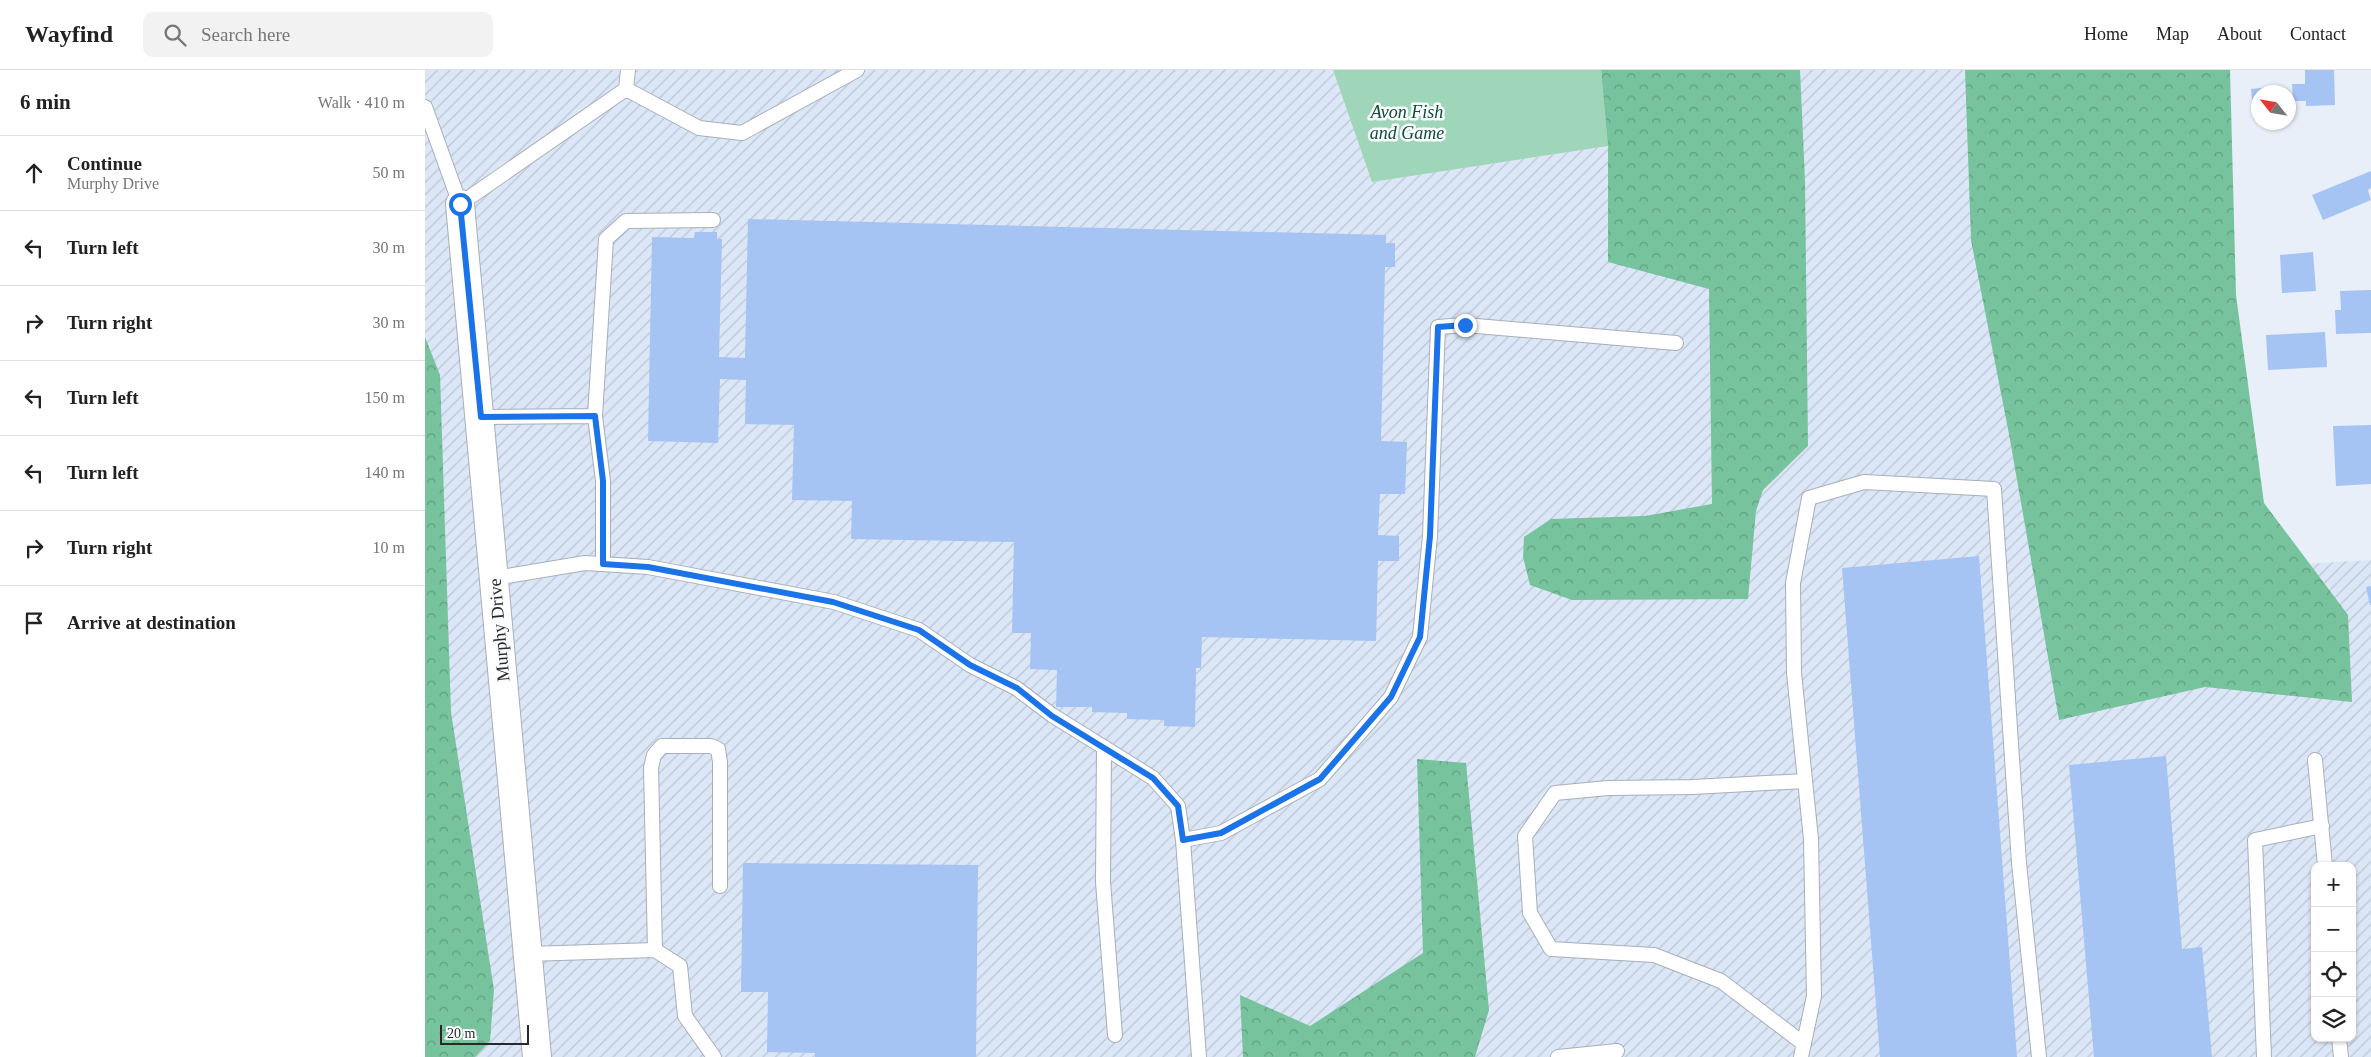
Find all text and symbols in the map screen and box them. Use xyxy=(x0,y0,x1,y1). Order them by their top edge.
search box xyxy=(143,12,493,57)
text: Wayfind xyxy=(25,21,113,47)
icon: search xyxy=(161,21,189,49)
text: Search here xyxy=(201,24,290,45)
text: Home xyxy=(2084,24,2128,44)
text: Map xyxy=(2156,24,2189,44)
text: About xyxy=(2217,24,2262,44)
text: Contact xyxy=(2290,24,2346,44)
north arrow xyxy=(2251,85,2296,130)
text: 6 min xyxy=(20,90,71,114)
text: Walk · 410 m xyxy=(318,94,405,111)
park label: Avon Fish and Game xyxy=(1370,102,1444,143)
text: Continue xyxy=(67,153,142,174)
icon: ahead xyxy=(20,159,48,187)
text: 50 m xyxy=(373,164,405,181)
text: Murphy Drive xyxy=(67,175,159,192)
route start xyxy=(449,193,472,216)
icon: left xyxy=(20,234,48,262)
text: Turn left xyxy=(67,237,139,258)
text: 30 m xyxy=(373,239,405,256)
icon: right xyxy=(20,309,48,337)
text: Turn right xyxy=(67,312,152,333)
text: 30 m xyxy=(373,314,405,331)
route end xyxy=(1454,314,1477,337)
icon: left xyxy=(20,384,48,412)
text: Turn left xyxy=(67,387,139,408)
text: 150 m xyxy=(365,389,405,406)
icon: left xyxy=(20,459,48,487)
text: Turn left xyxy=(67,462,139,483)
text: 140 m xyxy=(365,464,405,481)
icon: right xyxy=(20,534,48,562)
text: Turn right xyxy=(67,537,152,558)
text: 10 m xyxy=(373,539,405,556)
street label: Murphy Drive xyxy=(485,578,513,682)
icon: arrive xyxy=(20,609,48,637)
text: Arrive at destination xyxy=(67,612,236,633)
map controls xyxy=(2311,862,2356,1042)
button: + xyxy=(2311,862,2356,907)
button: − xyxy=(2311,907,2356,952)
button: locate xyxy=(2311,952,2356,997)
button: layers xyxy=(2311,997,2356,1042)
scale bar xyxy=(440,1022,529,1045)
text: 20 m xyxy=(447,1026,475,1041)

